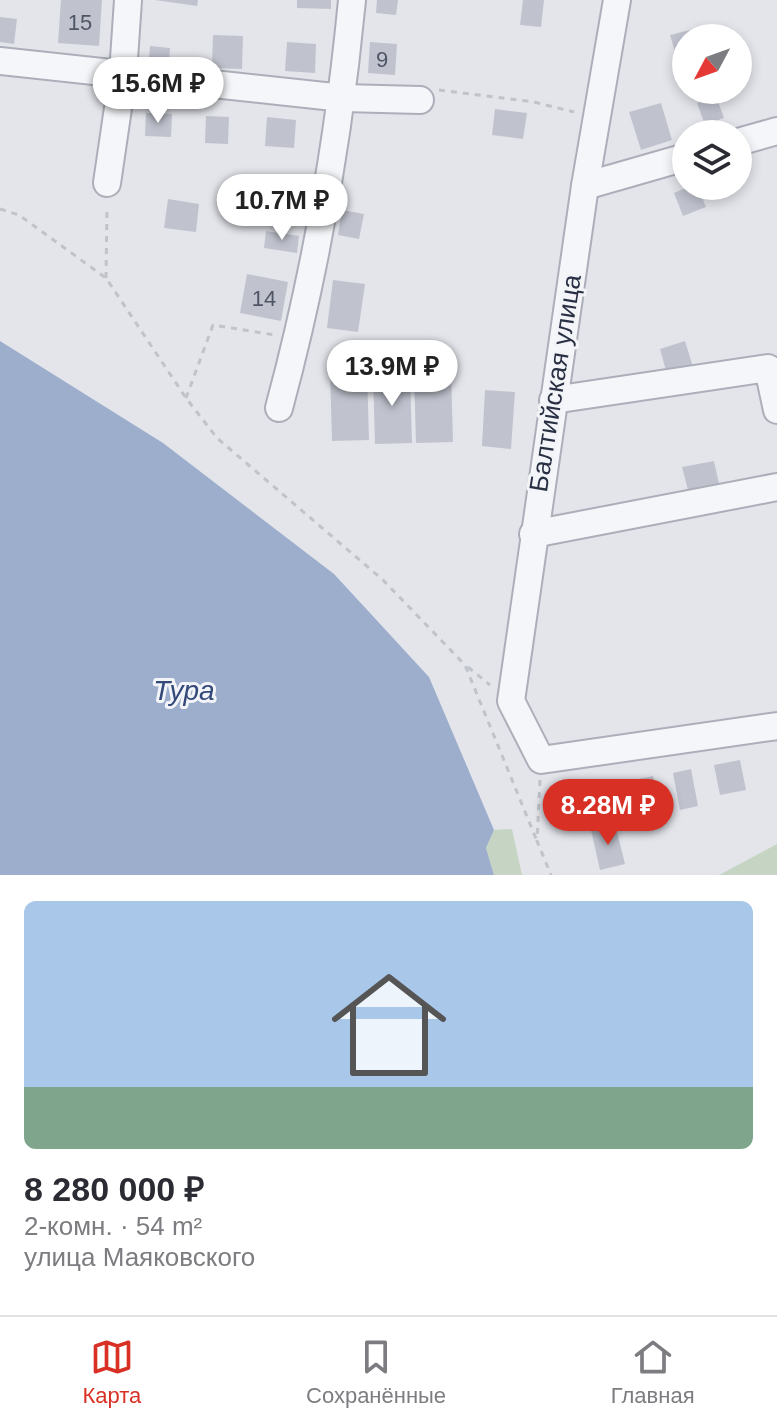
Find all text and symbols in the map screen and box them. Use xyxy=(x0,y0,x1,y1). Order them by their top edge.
house number: 15 xyxy=(68,10,92,35)
north arrow xyxy=(672,24,752,104)
map controls xyxy=(672,24,752,200)
house number: 9 xyxy=(376,47,388,72)
pin: 15.6M ₽ xyxy=(84,57,232,125)
text: 15.6M ₽ xyxy=(111,68,205,98)
button: layers xyxy=(672,120,752,200)
pin: 10.7M ₽ xyxy=(208,174,356,242)
text: 10.7M ₽ xyxy=(235,185,329,215)
street label: Балтийская улица xyxy=(523,272,587,494)
house number: 14 xyxy=(252,286,276,311)
pin: 13.9M ₽ xyxy=(318,340,466,408)
text: 13.9M ₽ xyxy=(345,351,439,381)
water label: Тура xyxy=(153,675,215,706)
pin: 8.28M ₽ xyxy=(534,779,682,847)
text: 8.28M ₽ xyxy=(561,790,655,820)
icon: home xyxy=(317,953,461,1097)
text: 8 280 000 ₽ xyxy=(24,1170,205,1208)
text: 2-комн. · 54 m² xyxy=(24,1211,202,1241)
text: улица Маяковского xyxy=(24,1242,255,1272)
tab: Карта xyxy=(82,1335,141,1409)
tab: Сохранённые xyxy=(306,1335,446,1409)
tab: Главная xyxy=(611,1335,695,1409)

